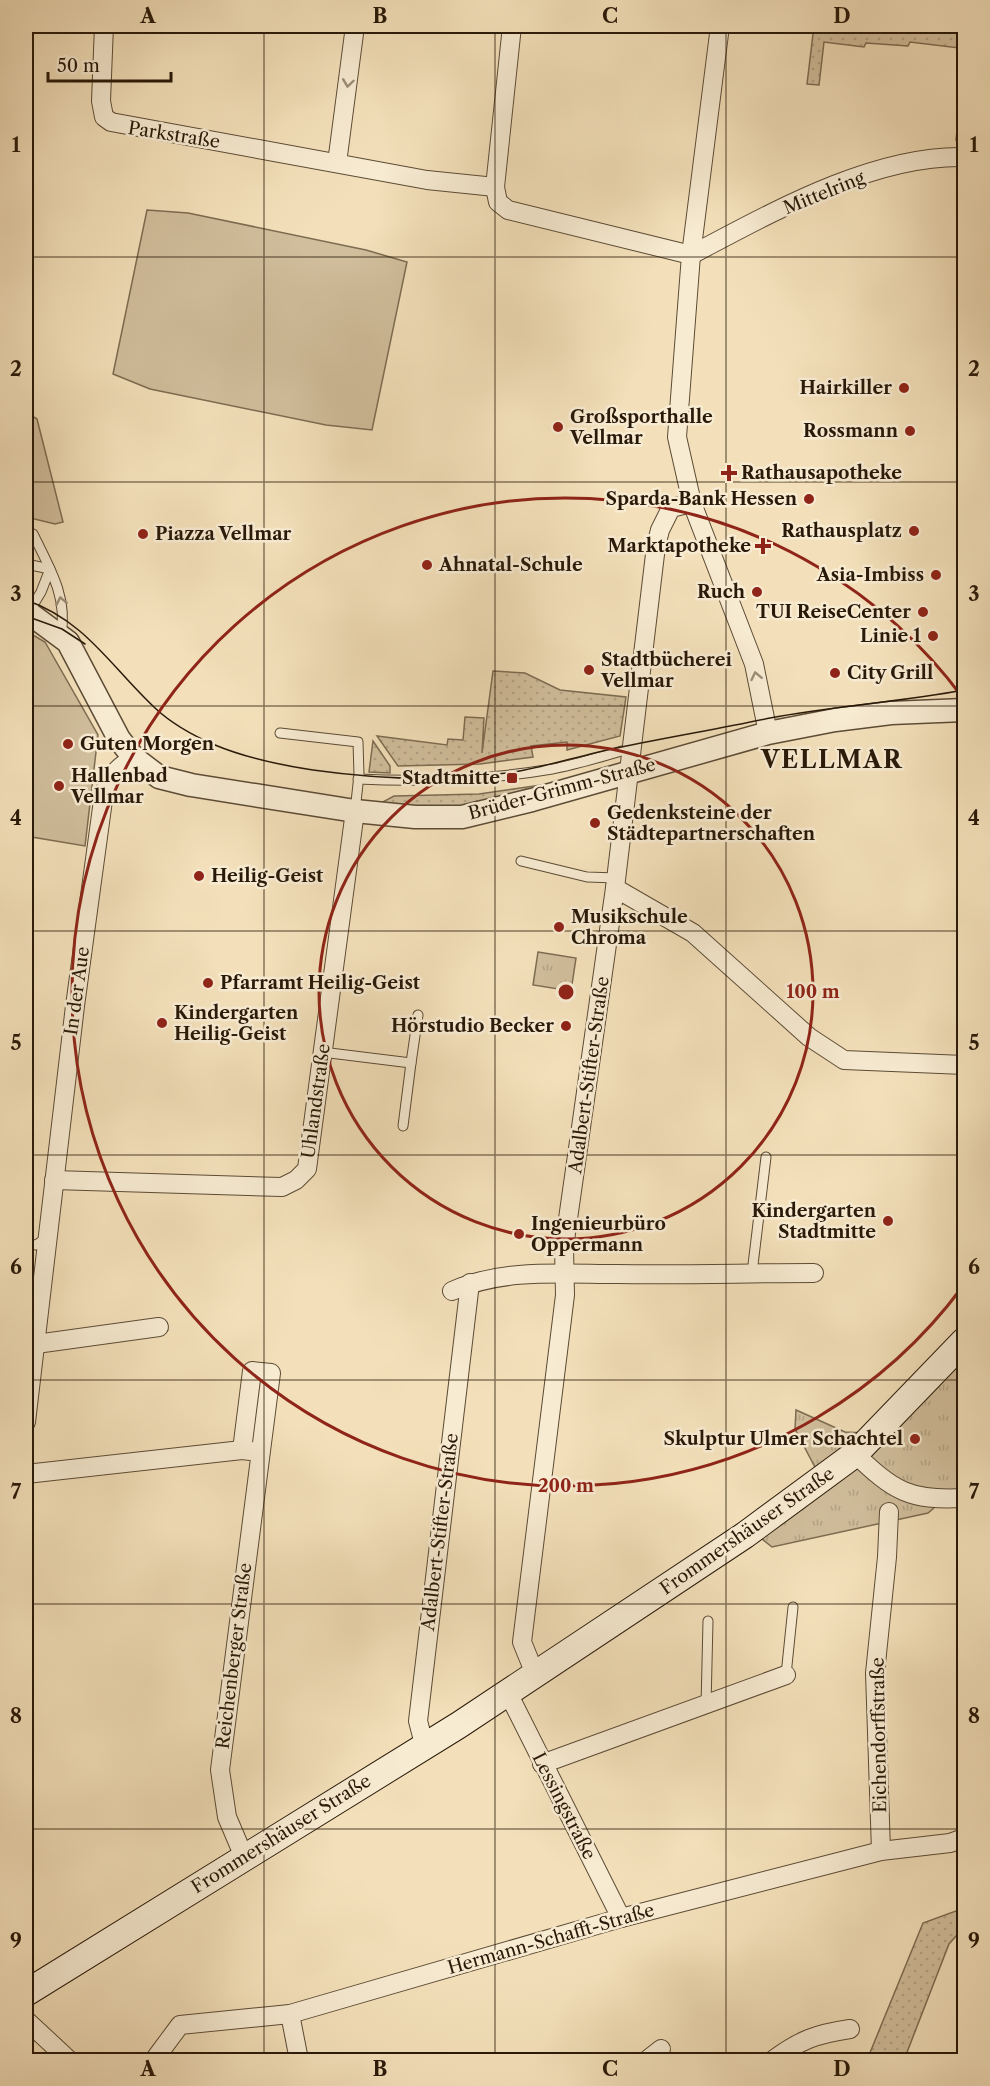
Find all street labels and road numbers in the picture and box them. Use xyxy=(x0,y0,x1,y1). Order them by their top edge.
street label: Parkstraße xyxy=(126,117,222,153)
street label: Mittelring xyxy=(780,167,868,219)
street label: Brüder-Grimm-Straße xyxy=(466,753,658,825)
street label: In der Aue xyxy=(60,945,94,1037)
street label: Adalbert-Stifter-Straße xyxy=(564,975,614,1176)
street label: Uhlandstraße xyxy=(297,1042,335,1160)
street label: Adalbert-Stifter-Straße xyxy=(417,1432,463,1633)
street label: Frommershäuser Straße xyxy=(656,1462,838,1600)
street label: Reichenberger Straße xyxy=(212,1562,256,1750)
street label: Eichendorffstraße xyxy=(867,1657,891,1813)
street label: Lessingstraße xyxy=(528,1749,600,1863)
street label: Frommershäuser Straße xyxy=(187,1770,375,1898)
street label: Hermann-Schafft-Straße xyxy=(445,1899,657,1979)

